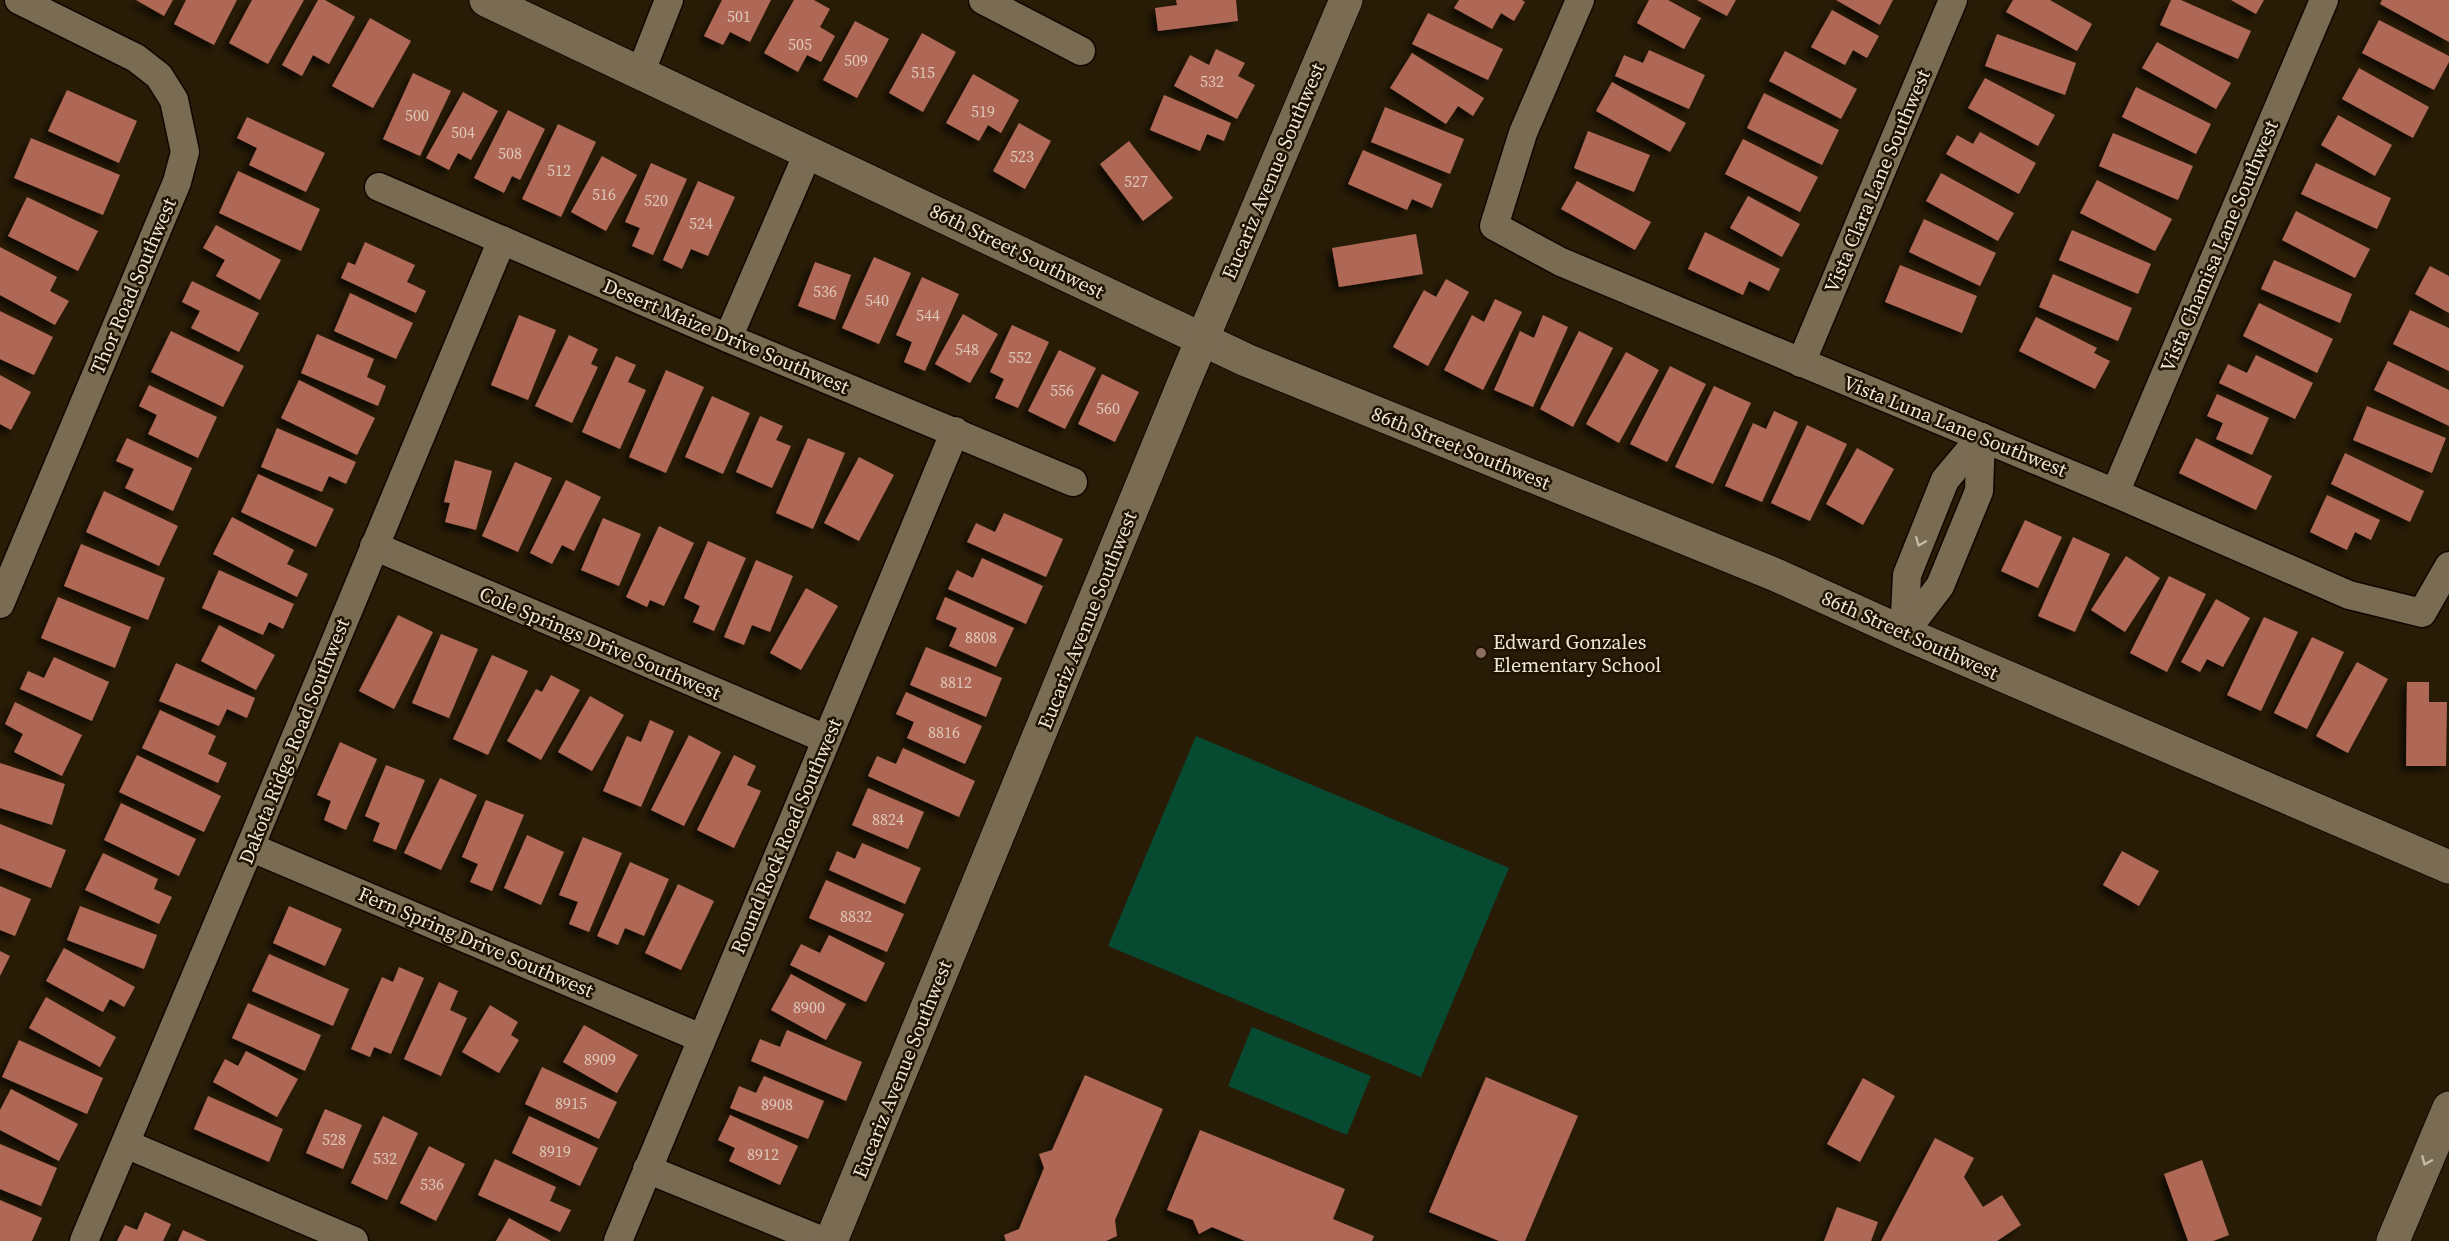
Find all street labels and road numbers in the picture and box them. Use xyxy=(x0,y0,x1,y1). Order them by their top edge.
street label: Eucariz Avenue Southwest xyxy=(1215,58,1332,284)
street label: Vista Clara Lane Southwest xyxy=(1817,65,1937,297)
street label: Vista Chamisa Lane Southwest xyxy=(2153,115,2285,376)
street label: Thor Road Southwest xyxy=(83,193,183,378)
street label: 86th Street Southwest xyxy=(925,197,1109,306)
street label: Desert Maize Drive Southwest xyxy=(599,271,854,401)
street label: Vista Luna Lane Southwest xyxy=(1839,368,2071,484)
street label: 86th Street Southwest xyxy=(1367,399,1555,497)
street label: Eucariz Avenue Southwest xyxy=(1030,506,1144,733)
street label: Cole Springs Drive Southwest xyxy=(475,579,726,707)
street label: 86th Street Southwest xyxy=(1817,583,2003,687)
street label: Dakota Ridge Road Southwest xyxy=(232,613,356,868)
street label: Round Rock Road Southwest xyxy=(724,714,849,958)
street label: Fern Spring Drive Southwest xyxy=(354,880,598,1005)
street label: Eucariz Avenue Southwest xyxy=(845,955,959,1182)

